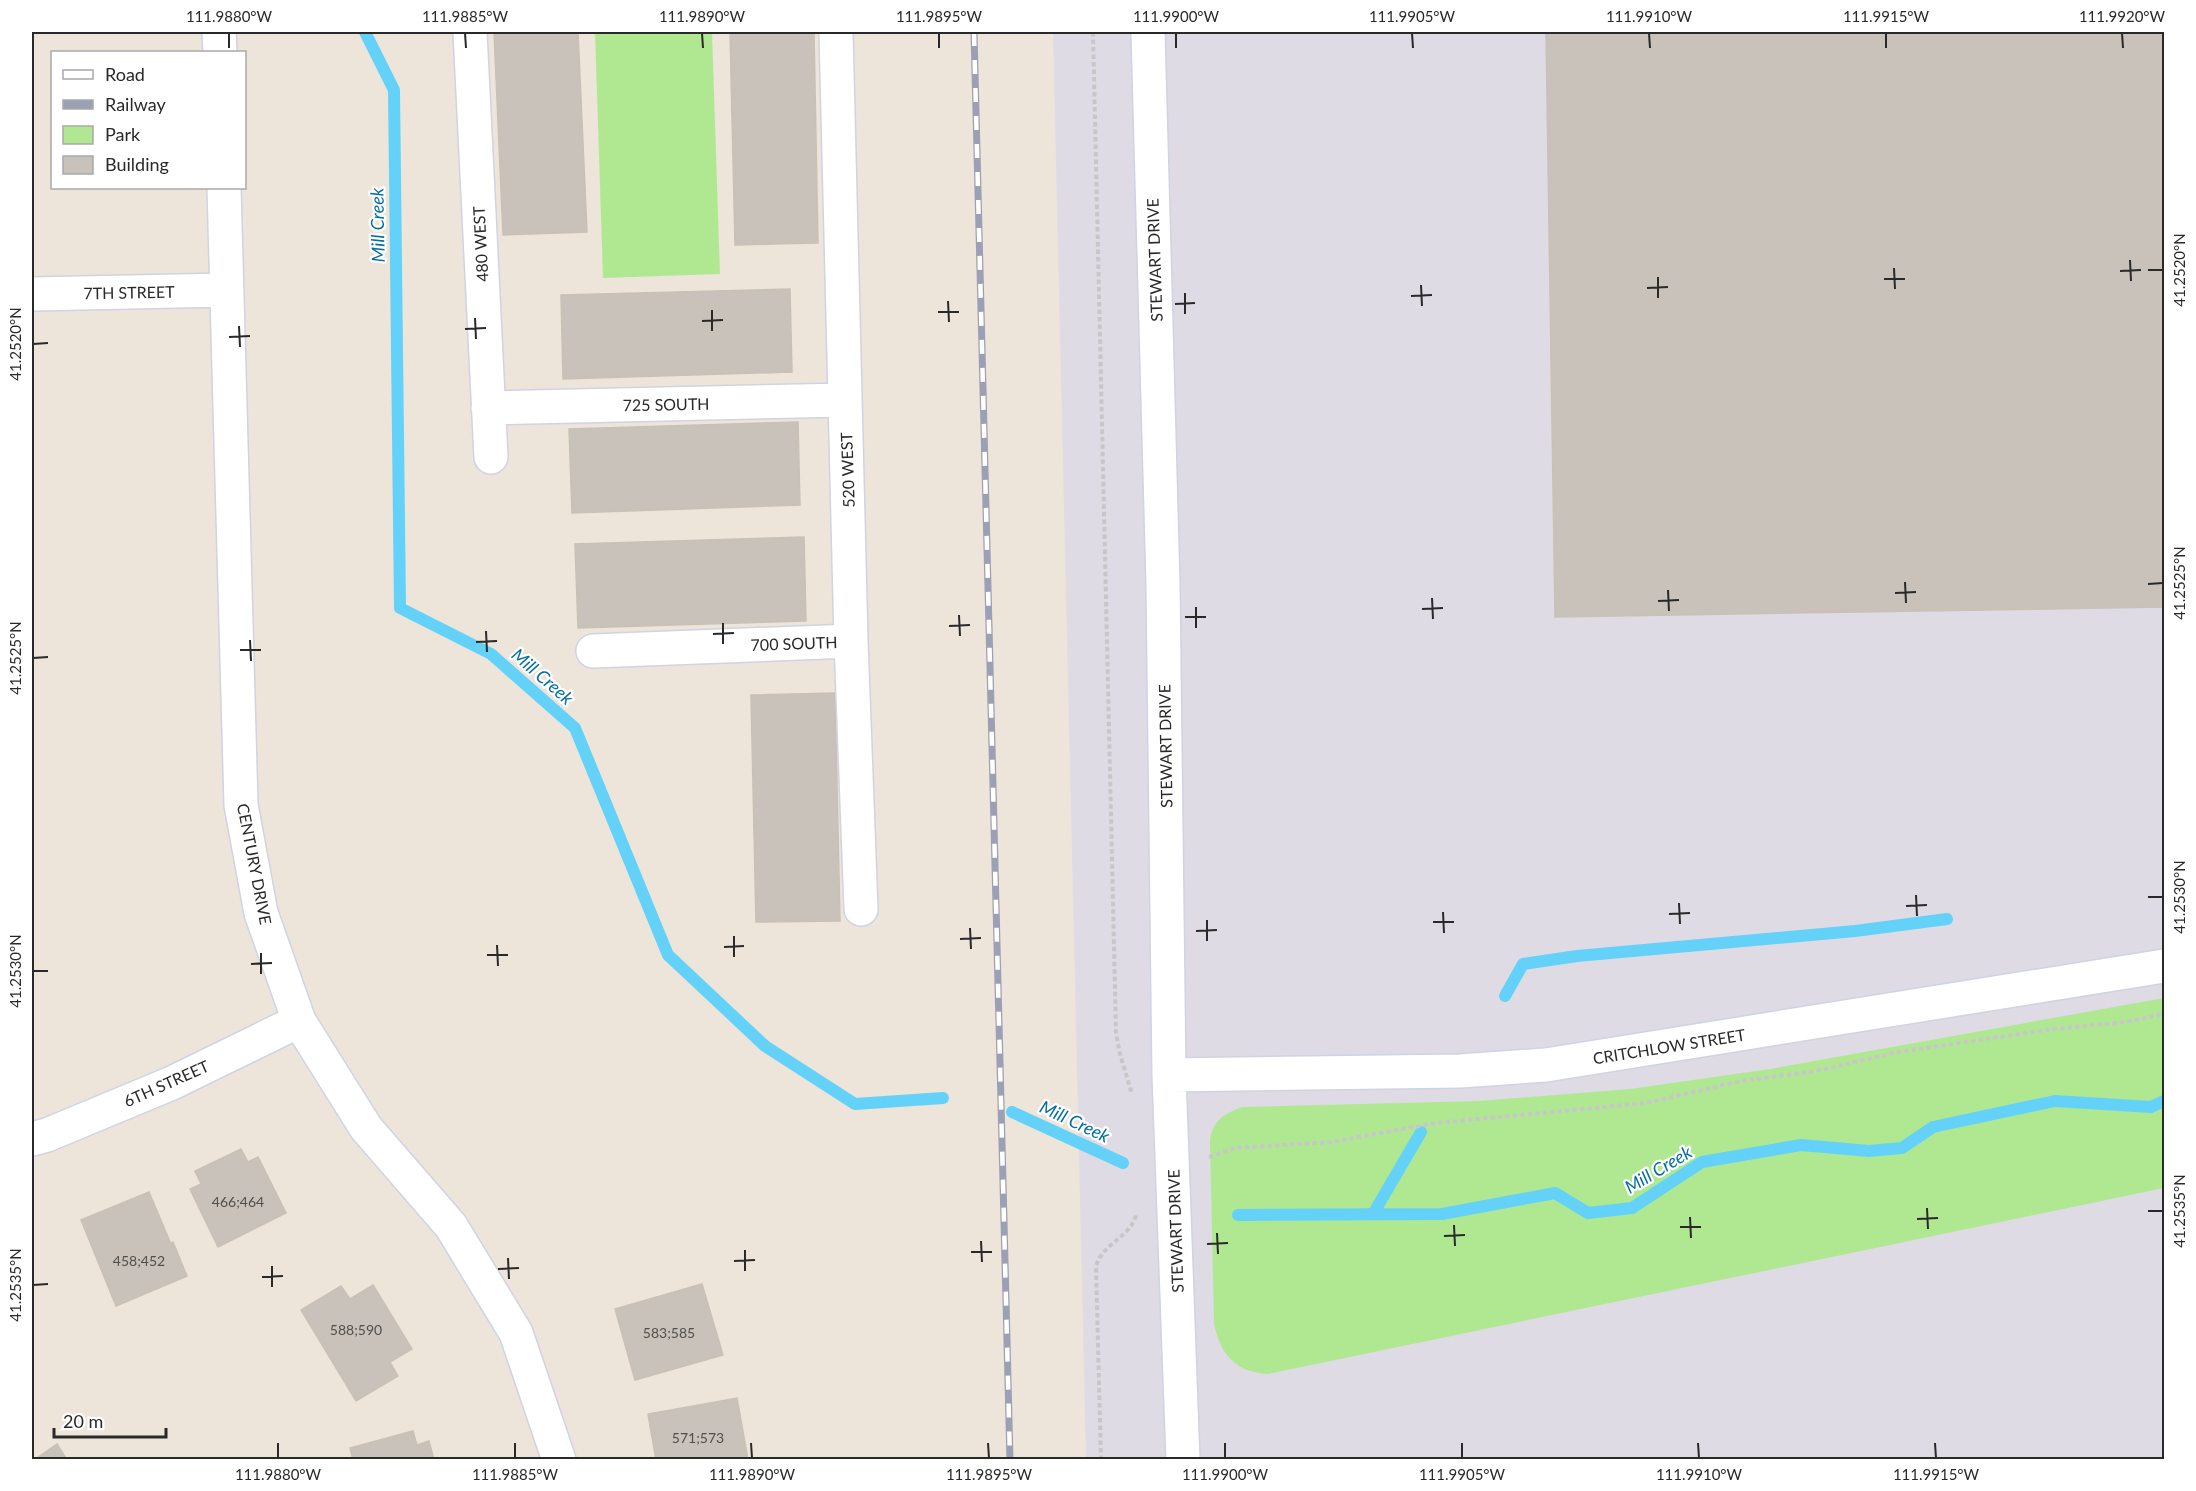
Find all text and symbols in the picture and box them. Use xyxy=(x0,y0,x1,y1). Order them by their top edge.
text: 111.9880°W xyxy=(186,7,273,25)
text: 111.9885°W xyxy=(422,7,509,25)
text: 111.9890°W xyxy=(659,7,746,25)
text: 111.9895°W xyxy=(896,7,983,25)
text: 111.9900°W xyxy=(1133,7,1220,25)
text: 111.9905°W xyxy=(1369,7,1456,25)
text: 111.9910°W xyxy=(1606,7,1693,25)
text: 111.9915°W xyxy=(1843,7,1930,25)
text: 111.9920°W xyxy=(2079,7,2166,25)
legend xyxy=(51,51,246,189)
text: Road xyxy=(105,63,145,85)
text: Railway xyxy=(105,93,166,115)
text: Park xyxy=(105,123,141,145)
text: Building xyxy=(105,153,169,175)
water label: Mill Creek xyxy=(365,187,389,262)
street label: STEWART DRIVE xyxy=(1142,198,1166,322)
street label: 480 WEST xyxy=(469,205,491,282)
text: 41.2520°N xyxy=(2170,233,2188,307)
street label: 7TH STREET xyxy=(83,282,175,302)
text: 41.2520°N xyxy=(6,307,24,381)
street label: 725 SOUTH xyxy=(622,394,710,414)
street label: 520 WEST xyxy=(836,431,858,508)
text: 41.2525°N xyxy=(2170,546,2188,620)
text: 41.2525°N xyxy=(6,621,24,695)
street label: 700 SOUTH xyxy=(750,632,838,654)
water label: Mill Creek xyxy=(508,643,579,709)
street label: STEWART DRIVE xyxy=(1154,684,1176,808)
street label: CENTURY DRIVE xyxy=(234,802,276,926)
text: 41.2530°N xyxy=(2170,860,2188,934)
text: 41.2530°N xyxy=(6,934,24,1008)
street label: CRITCHLOW STREET xyxy=(1592,1024,1747,1067)
street label: 6TH STREET xyxy=(121,1056,212,1110)
water label: Mill Creek xyxy=(1037,1095,1114,1147)
water label: Mill Creek xyxy=(1620,1140,1696,1198)
street label: STEWART DRIVE xyxy=(1163,1169,1187,1293)
text: 41.2535°N xyxy=(2170,1174,2188,1248)
house number: 466;464 xyxy=(212,1193,264,1210)
text: 41.2535°N xyxy=(6,1248,24,1322)
house number: 458;452 xyxy=(113,1252,165,1269)
house number: 588;590 xyxy=(330,1321,382,1338)
house number: 583;585 xyxy=(643,1324,695,1341)
scale bar xyxy=(54,1401,166,1439)
text: 20 m xyxy=(63,1410,103,1432)
house number: 571;573 xyxy=(672,1429,724,1446)
text: 111.9880°W xyxy=(235,1465,322,1483)
text: 111.9885°W xyxy=(472,1465,559,1483)
text: 111.9890°W xyxy=(709,1465,796,1483)
text: 111.9895°W xyxy=(946,1465,1033,1483)
text: 111.9900°W xyxy=(1182,1465,1269,1483)
text: 111.9905°W xyxy=(1419,1465,1506,1483)
text: 111.9910°W xyxy=(1656,1465,1743,1483)
text: 111.9915°W xyxy=(1893,1465,1980,1483)

